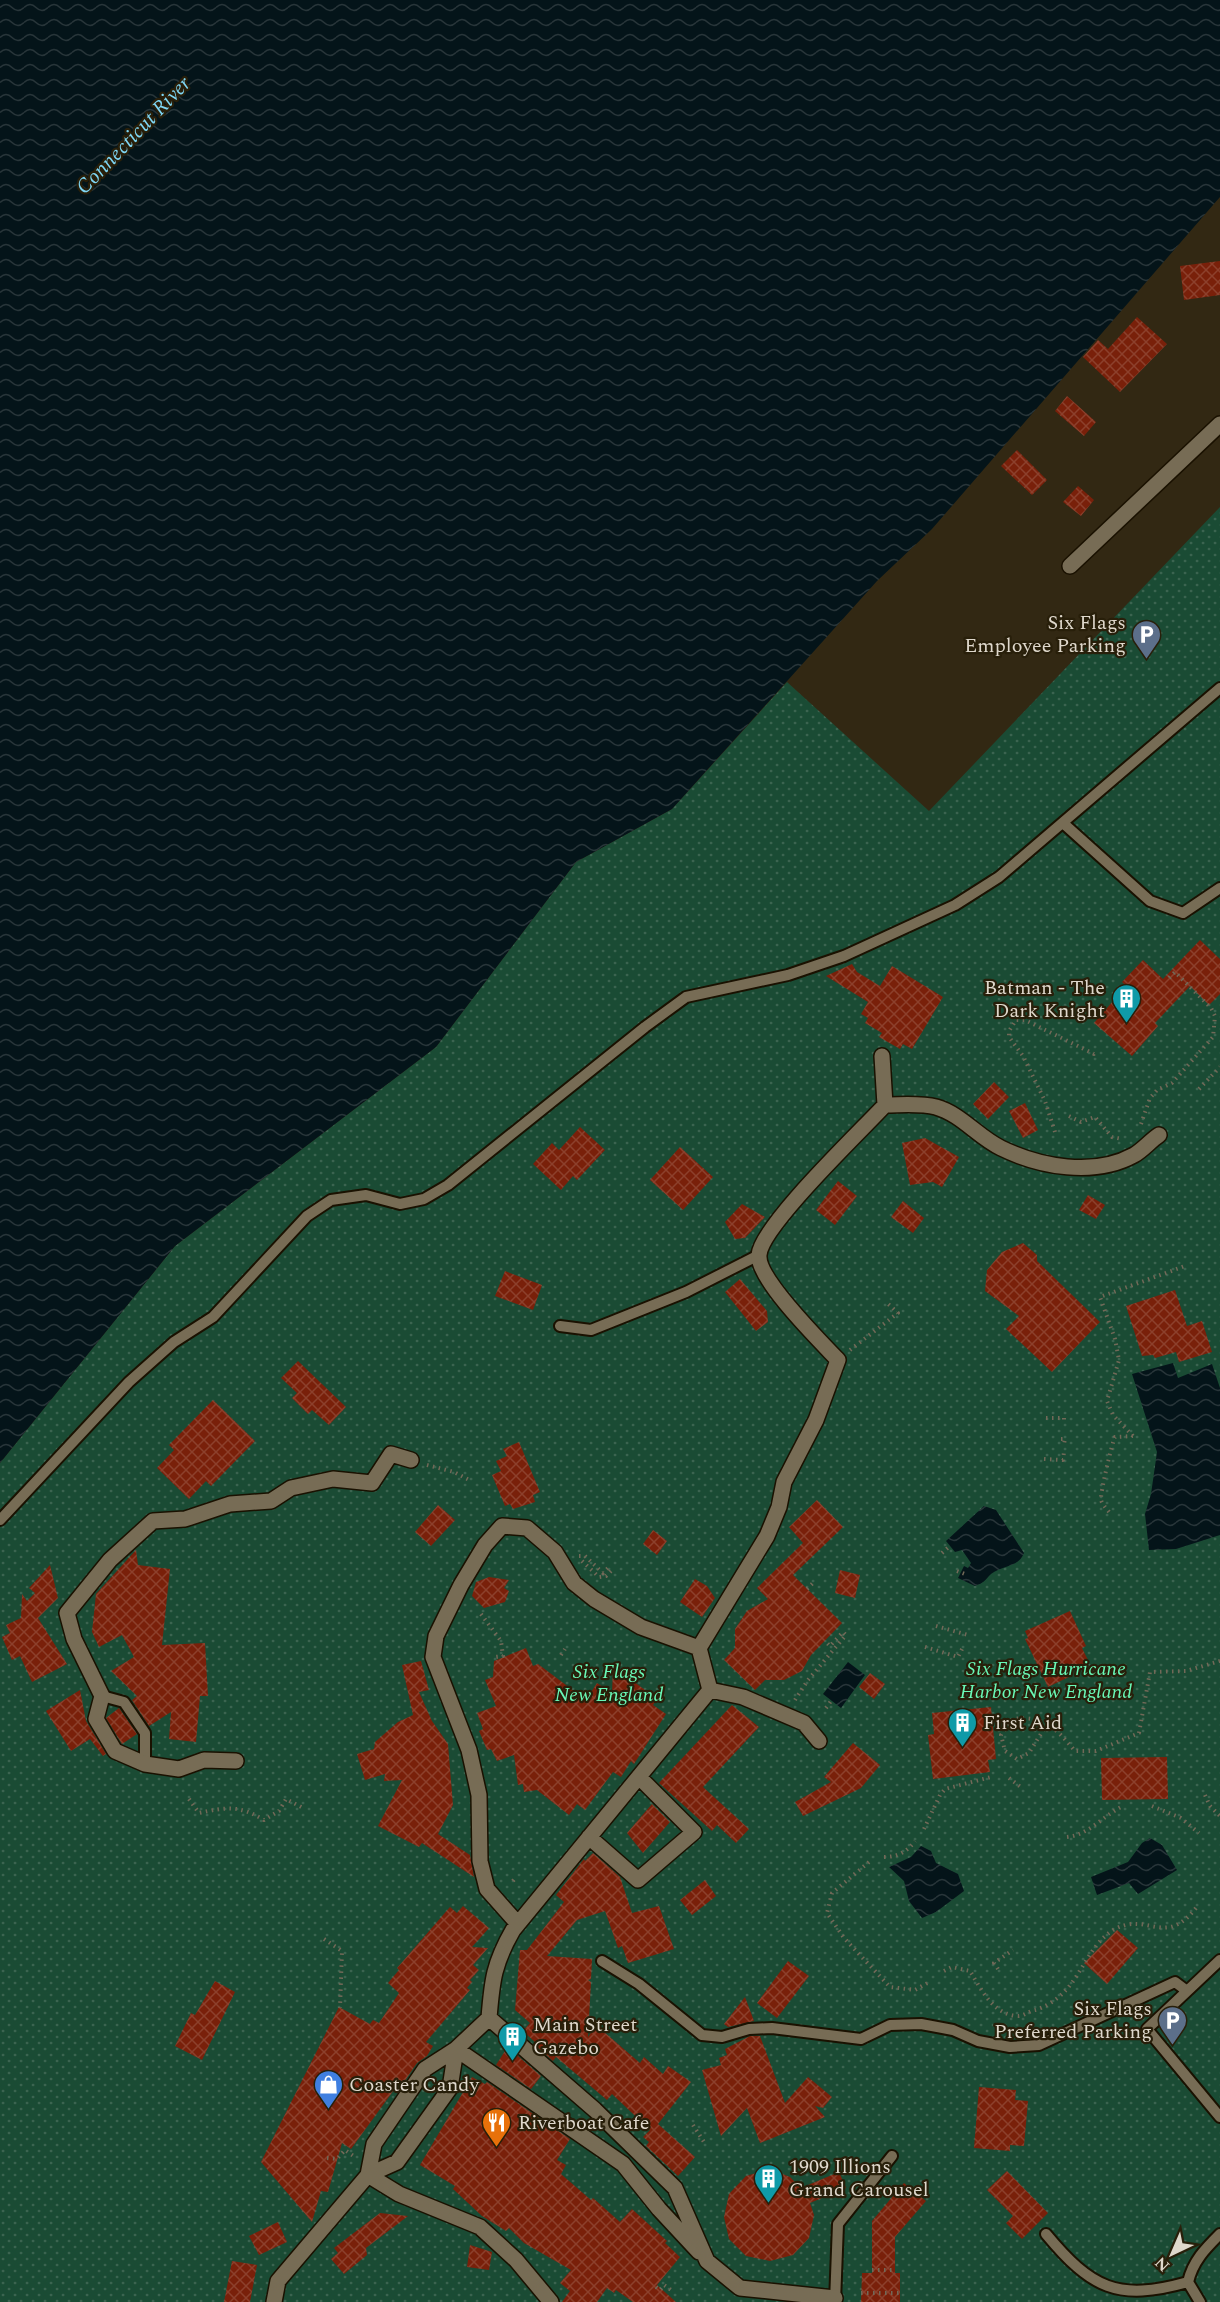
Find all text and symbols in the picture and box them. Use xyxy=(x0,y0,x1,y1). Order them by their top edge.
water label: Connecticut River xyxy=(69,69,199,202)
place label: Six Flags Employee Parking xyxy=(964,608,1126,661)
parking icon: Six Flags Employee Parking xyxy=(1131,618,1163,660)
place label: Batman - The Dark Knight xyxy=(984,973,1105,1026)
building icon: Batman - The Dark Knight xyxy=(1110,982,1142,1024)
park label: Six Flags Hurricane Harbor New England xyxy=(960,1654,1132,1707)
park label: Six Flags New England xyxy=(554,1657,664,1710)
building icon: First Aid xyxy=(946,1706,978,1748)
place label: First Aid xyxy=(983,1708,1062,1738)
place label: Six Flags Preferred Parking xyxy=(994,1994,1152,2047)
parking icon: Six Flags Preferred Parking xyxy=(1157,2004,1189,2046)
place label: Main Street Gazebo xyxy=(533,2010,637,2063)
building icon: Main Street Gazebo xyxy=(496,2020,528,2062)
shop icon: Coaster Candy xyxy=(312,2068,344,2110)
place label: Coaster Candy xyxy=(349,2070,480,2100)
restaurant icon: Riverboat Cafe xyxy=(481,2106,513,2148)
place label: Riverboat Cafe xyxy=(518,2108,649,2138)
place label: 1909 Illions Grand Carousel xyxy=(789,2152,929,2205)
building icon: 1909 Illions Grand Carousel xyxy=(752,2162,784,2204)
north arrow xyxy=(1142,2224,1202,2284)
text: N xyxy=(1149,2251,1175,2277)

